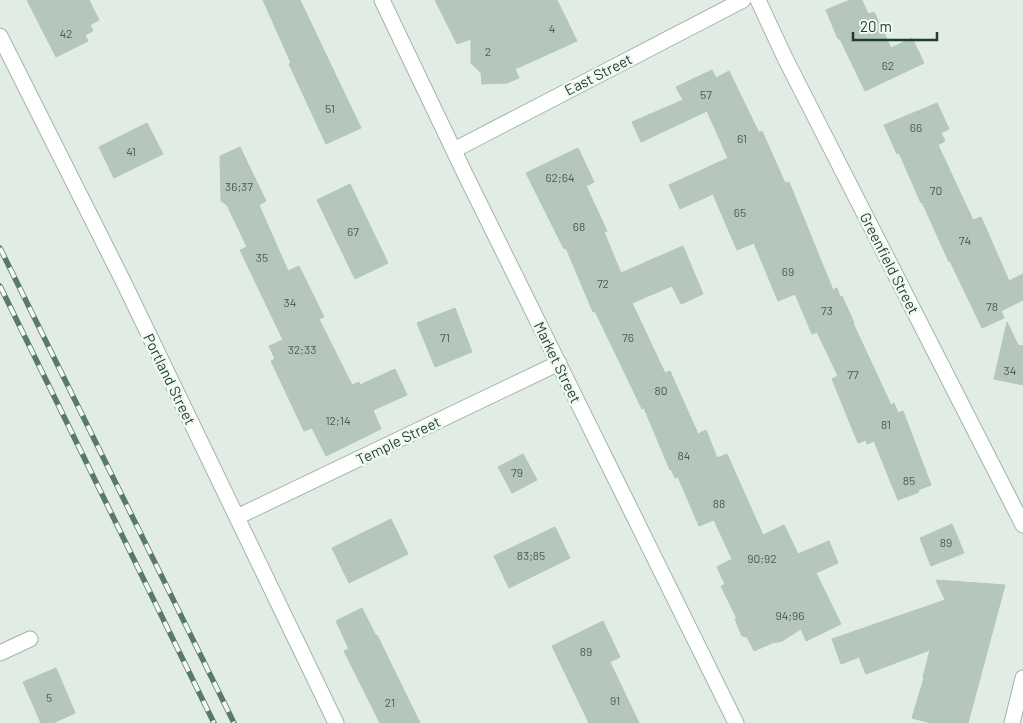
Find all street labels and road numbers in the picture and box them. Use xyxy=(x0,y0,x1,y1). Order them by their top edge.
street label: East Street xyxy=(561,49,635,99)
street label: Greenfield Street xyxy=(857,209,923,317)
street label: Market Street xyxy=(531,318,585,406)
street label: Portland Street xyxy=(140,330,200,428)
street label: Temple Street xyxy=(353,412,443,468)

